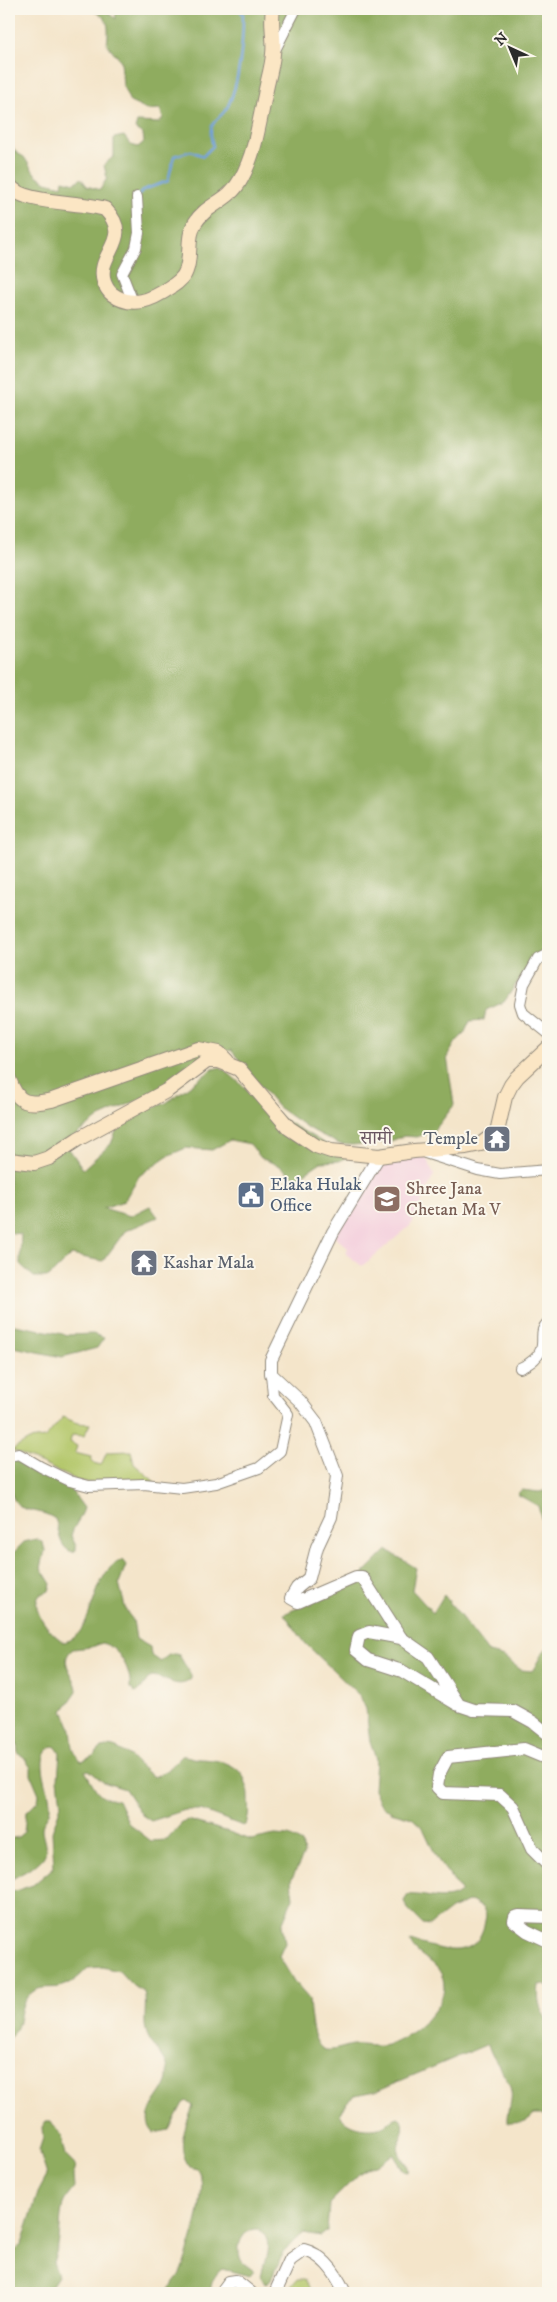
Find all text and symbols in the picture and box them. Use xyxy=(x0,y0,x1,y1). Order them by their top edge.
north arrow xyxy=(484,22,534,72)
text: N xyxy=(491,29,512,50)
temple icon: Temple xyxy=(482,1124,512,1154)
district label: सामी xyxy=(359,1127,393,1150)
place label: Temple xyxy=(423,1128,478,1150)
place label: Elaka Hulak Office xyxy=(270,1174,362,1217)
place label: Shree Jana Chetan Ma V xyxy=(406,1178,501,1221)
public building icon: Elaka Hulak Office xyxy=(236,1180,266,1210)
school or university icon: Shree Jana Chetan Ma V xyxy=(372,1184,402,1214)
temple icon: Kashar Mala xyxy=(129,1248,159,1278)
place label: Kashar Mala xyxy=(163,1252,254,1274)

